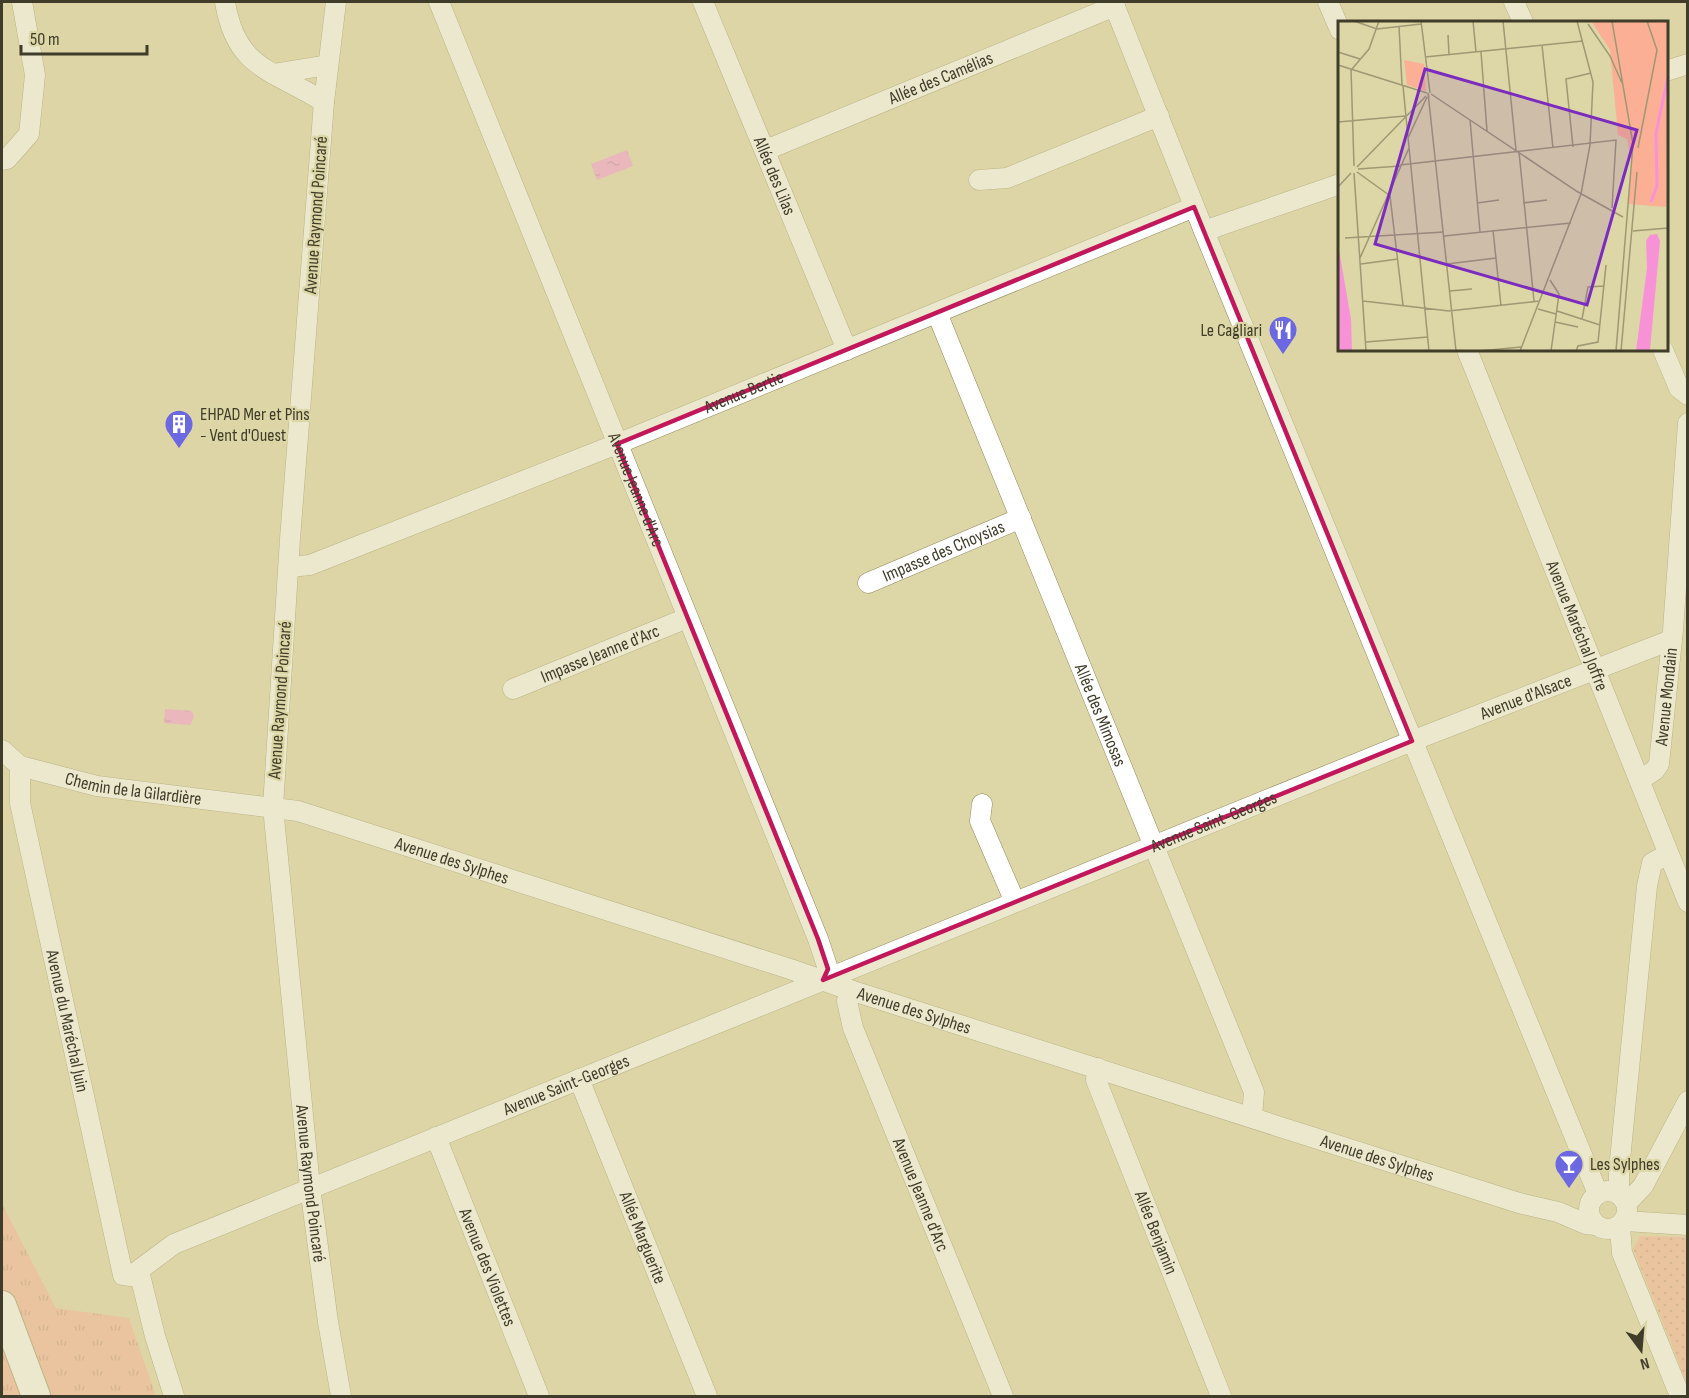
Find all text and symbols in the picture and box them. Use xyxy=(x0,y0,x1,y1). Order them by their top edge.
scale bar xyxy=(21,18,147,56)
inset map xyxy=(1338,21,1668,351)
text: 50 m xyxy=(30,29,60,50)
street label: Allée des Camélias xyxy=(885,47,996,109)
street label: Allée des Lilas xyxy=(749,132,800,218)
street label: Avenue Raymond Poincaré xyxy=(300,135,332,296)
restaurant icon: Le Cagliari xyxy=(1267,314,1299,356)
place label: Le Cagliari xyxy=(1200,320,1262,341)
street label: Avenue Bertie xyxy=(700,366,786,418)
place label: EHPAD Mer et Pins - Vent d'Ouest xyxy=(200,404,310,446)
building icon: EHPAD Mer et Pins - Vent d'Ouest xyxy=(163,408,195,450)
street label: Avenue Jeanne d'Arc xyxy=(603,429,669,550)
street label: Impasse des Choysias xyxy=(879,516,1008,586)
street label: Avenue Maréchal Joffre xyxy=(1542,557,1613,694)
street label: Avenue Raymond Poincaré xyxy=(264,620,296,781)
street label: Impasse Jeanne d'Arc xyxy=(538,620,663,687)
street label: Avenue Mondain xyxy=(1650,647,1682,748)
street label: Allée des Mimosas xyxy=(1070,660,1131,769)
street label: Avenue d'Alsace xyxy=(1476,669,1574,724)
street label: Chemin de la Gilardière xyxy=(63,768,203,809)
street label: Avenue Saint-Georges xyxy=(1147,787,1280,857)
street label: Avenue des Sylphes xyxy=(392,832,511,889)
street label: Avenue du Maréchal Juin xyxy=(42,947,93,1094)
street label: Avenue des Sylphes xyxy=(854,982,974,1038)
street label: Avenue Saint-Georges xyxy=(499,1050,632,1120)
street label: Avenue Raymond Poincaré xyxy=(291,1103,330,1263)
street label: Avenue des Sylphes xyxy=(1317,1130,1437,1186)
street label: Avenue Jeanne d'Arc xyxy=(888,1134,953,1255)
bar icon: Les Sylphes xyxy=(1553,1148,1585,1190)
place label: Les Sylphes xyxy=(1590,1154,1660,1175)
street label: Allée Benjamin xyxy=(1130,1187,1182,1277)
street label: Allée Marguerite xyxy=(615,1188,671,1287)
street label: Avenue des Violettes xyxy=(454,1204,521,1329)
north arrow xyxy=(1611,1320,1671,1380)
text: N xyxy=(1638,1353,1651,1373)

